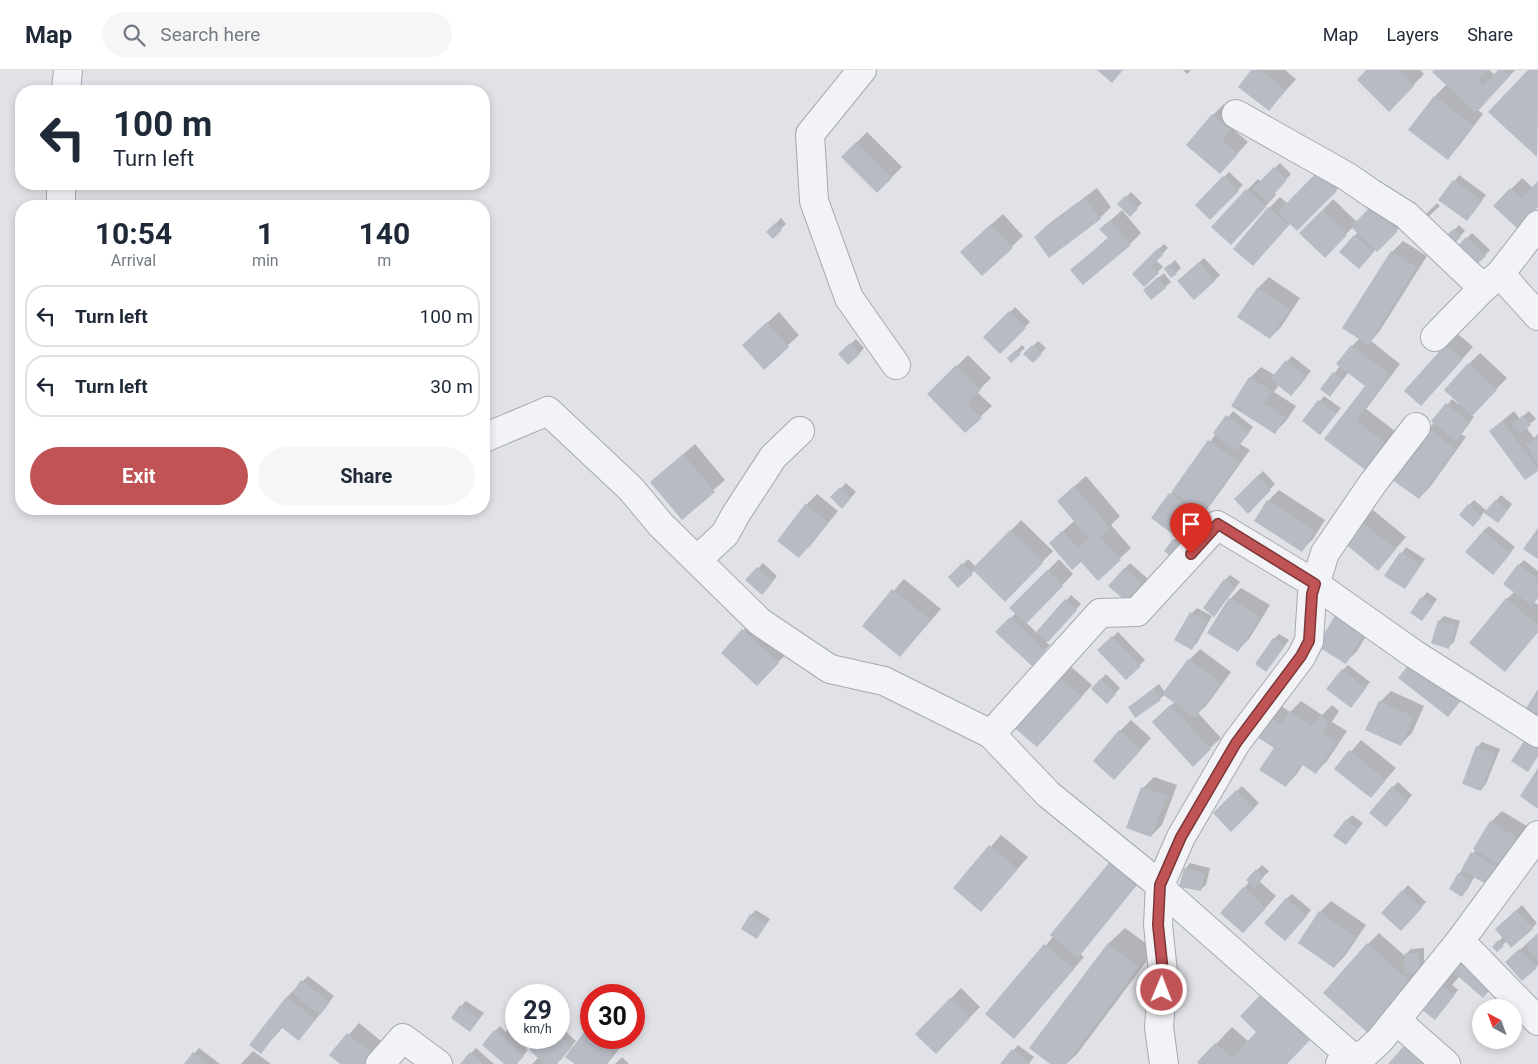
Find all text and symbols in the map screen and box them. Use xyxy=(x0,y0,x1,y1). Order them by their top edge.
search box xyxy=(102,12,452,57)
text: Map xyxy=(25,21,72,49)
icon: search xyxy=(120,21,148,49)
text: Search here xyxy=(160,23,260,46)
text: Map xyxy=(1323,24,1358,45)
text: Layers xyxy=(1386,24,1439,45)
text: Share xyxy=(1467,24,1513,45)
text: 100 m xyxy=(113,104,212,145)
icon: left xyxy=(30,105,95,170)
text: Turn left xyxy=(113,146,194,171)
text: 10:54 xyxy=(95,216,172,251)
text: 1 xyxy=(257,216,274,251)
text: 140 xyxy=(359,216,410,251)
text: Arrival xyxy=(111,251,156,270)
text: min xyxy=(252,251,279,270)
text: m xyxy=(377,251,391,270)
icon: left xyxy=(32,302,60,330)
text: Turn left xyxy=(75,305,148,328)
text: 100 m xyxy=(420,305,473,328)
icon: left xyxy=(32,372,60,400)
text: Turn left xyxy=(75,375,148,398)
text: 30 m xyxy=(430,375,473,398)
button: Exit xyxy=(30,447,248,505)
button: Share xyxy=(258,447,475,505)
pin xyxy=(1170,503,1212,554)
icon: arrive xyxy=(1177,510,1205,538)
position arrow xyxy=(1135,963,1187,1015)
speed limit sign: 30 xyxy=(580,984,645,1049)
text: 29 xyxy=(523,996,552,1025)
north arrow xyxy=(1472,999,1522,1049)
map controls xyxy=(1472,999,1522,1049)
text: km/h xyxy=(523,1022,552,1036)

